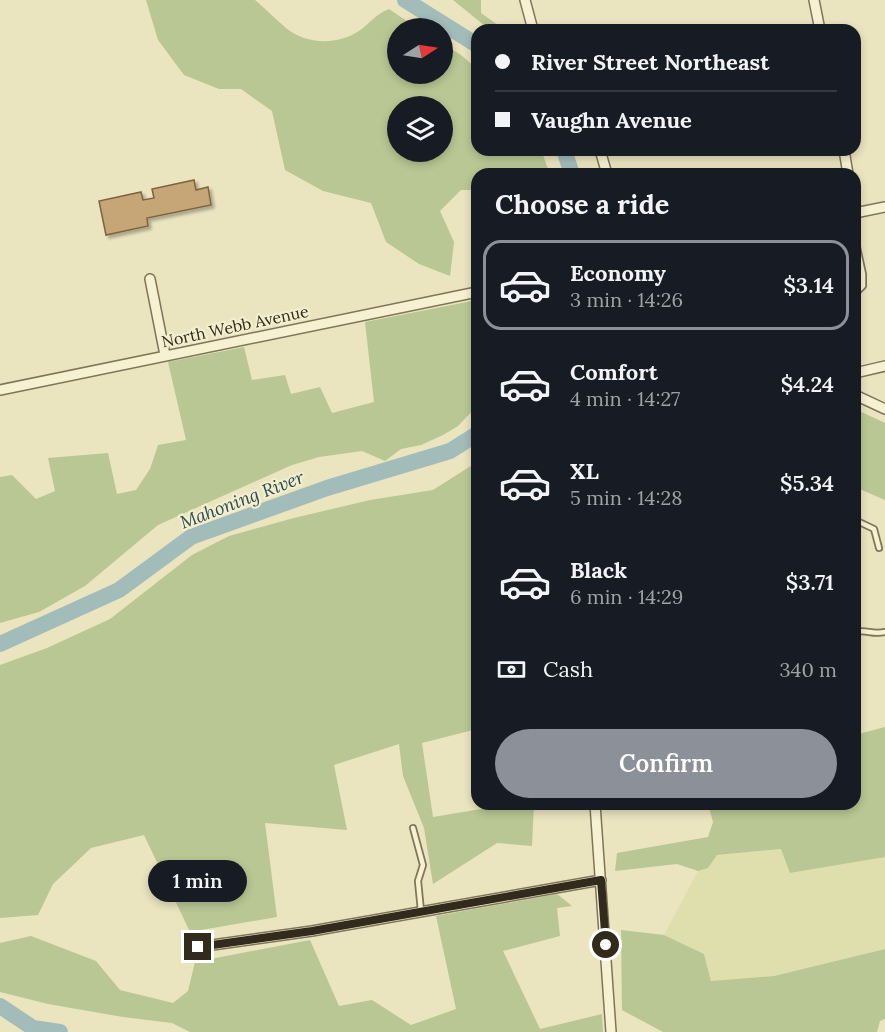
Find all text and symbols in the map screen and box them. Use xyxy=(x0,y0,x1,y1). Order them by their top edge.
north arrow xyxy=(387,18,453,84)
map controls xyxy=(387,18,453,162)
text: River Street Northeast xyxy=(531,48,769,76)
button: layers xyxy=(387,96,453,162)
text: Vaughn Avenue xyxy=(531,106,692,134)
text: Choose a ride xyxy=(495,187,669,221)
icon: car xyxy=(498,258,552,312)
text: Economy xyxy=(570,259,666,287)
text: $3.14 xyxy=(783,271,834,299)
text: 3 min · 14:26 xyxy=(570,287,683,312)
street label: North Webb Avenue xyxy=(160,301,311,351)
icon: car xyxy=(498,357,552,411)
text: Comfort xyxy=(570,358,658,386)
text: $4.24 xyxy=(781,370,834,398)
text: 4 min · 14:27 xyxy=(570,386,680,411)
icon: car xyxy=(498,456,552,510)
text: XL xyxy=(570,457,599,485)
water label: Mahoning River xyxy=(176,465,308,534)
text: $5.34 xyxy=(780,469,834,497)
text: 5 min · 14:28 xyxy=(570,485,682,510)
icon: car xyxy=(498,555,552,609)
text: Black xyxy=(570,556,627,584)
text: $3.71 xyxy=(786,568,834,596)
text: 6 min · 14:29 xyxy=(570,584,683,609)
icon: cash xyxy=(495,653,528,686)
text: Cash xyxy=(543,655,593,683)
text: 340 m xyxy=(779,657,837,682)
button: Confirm xyxy=(495,729,837,798)
callout: 1 min xyxy=(148,860,248,902)
text: 1 min xyxy=(172,868,223,893)
route start xyxy=(592,931,619,958)
route end xyxy=(184,933,211,960)

